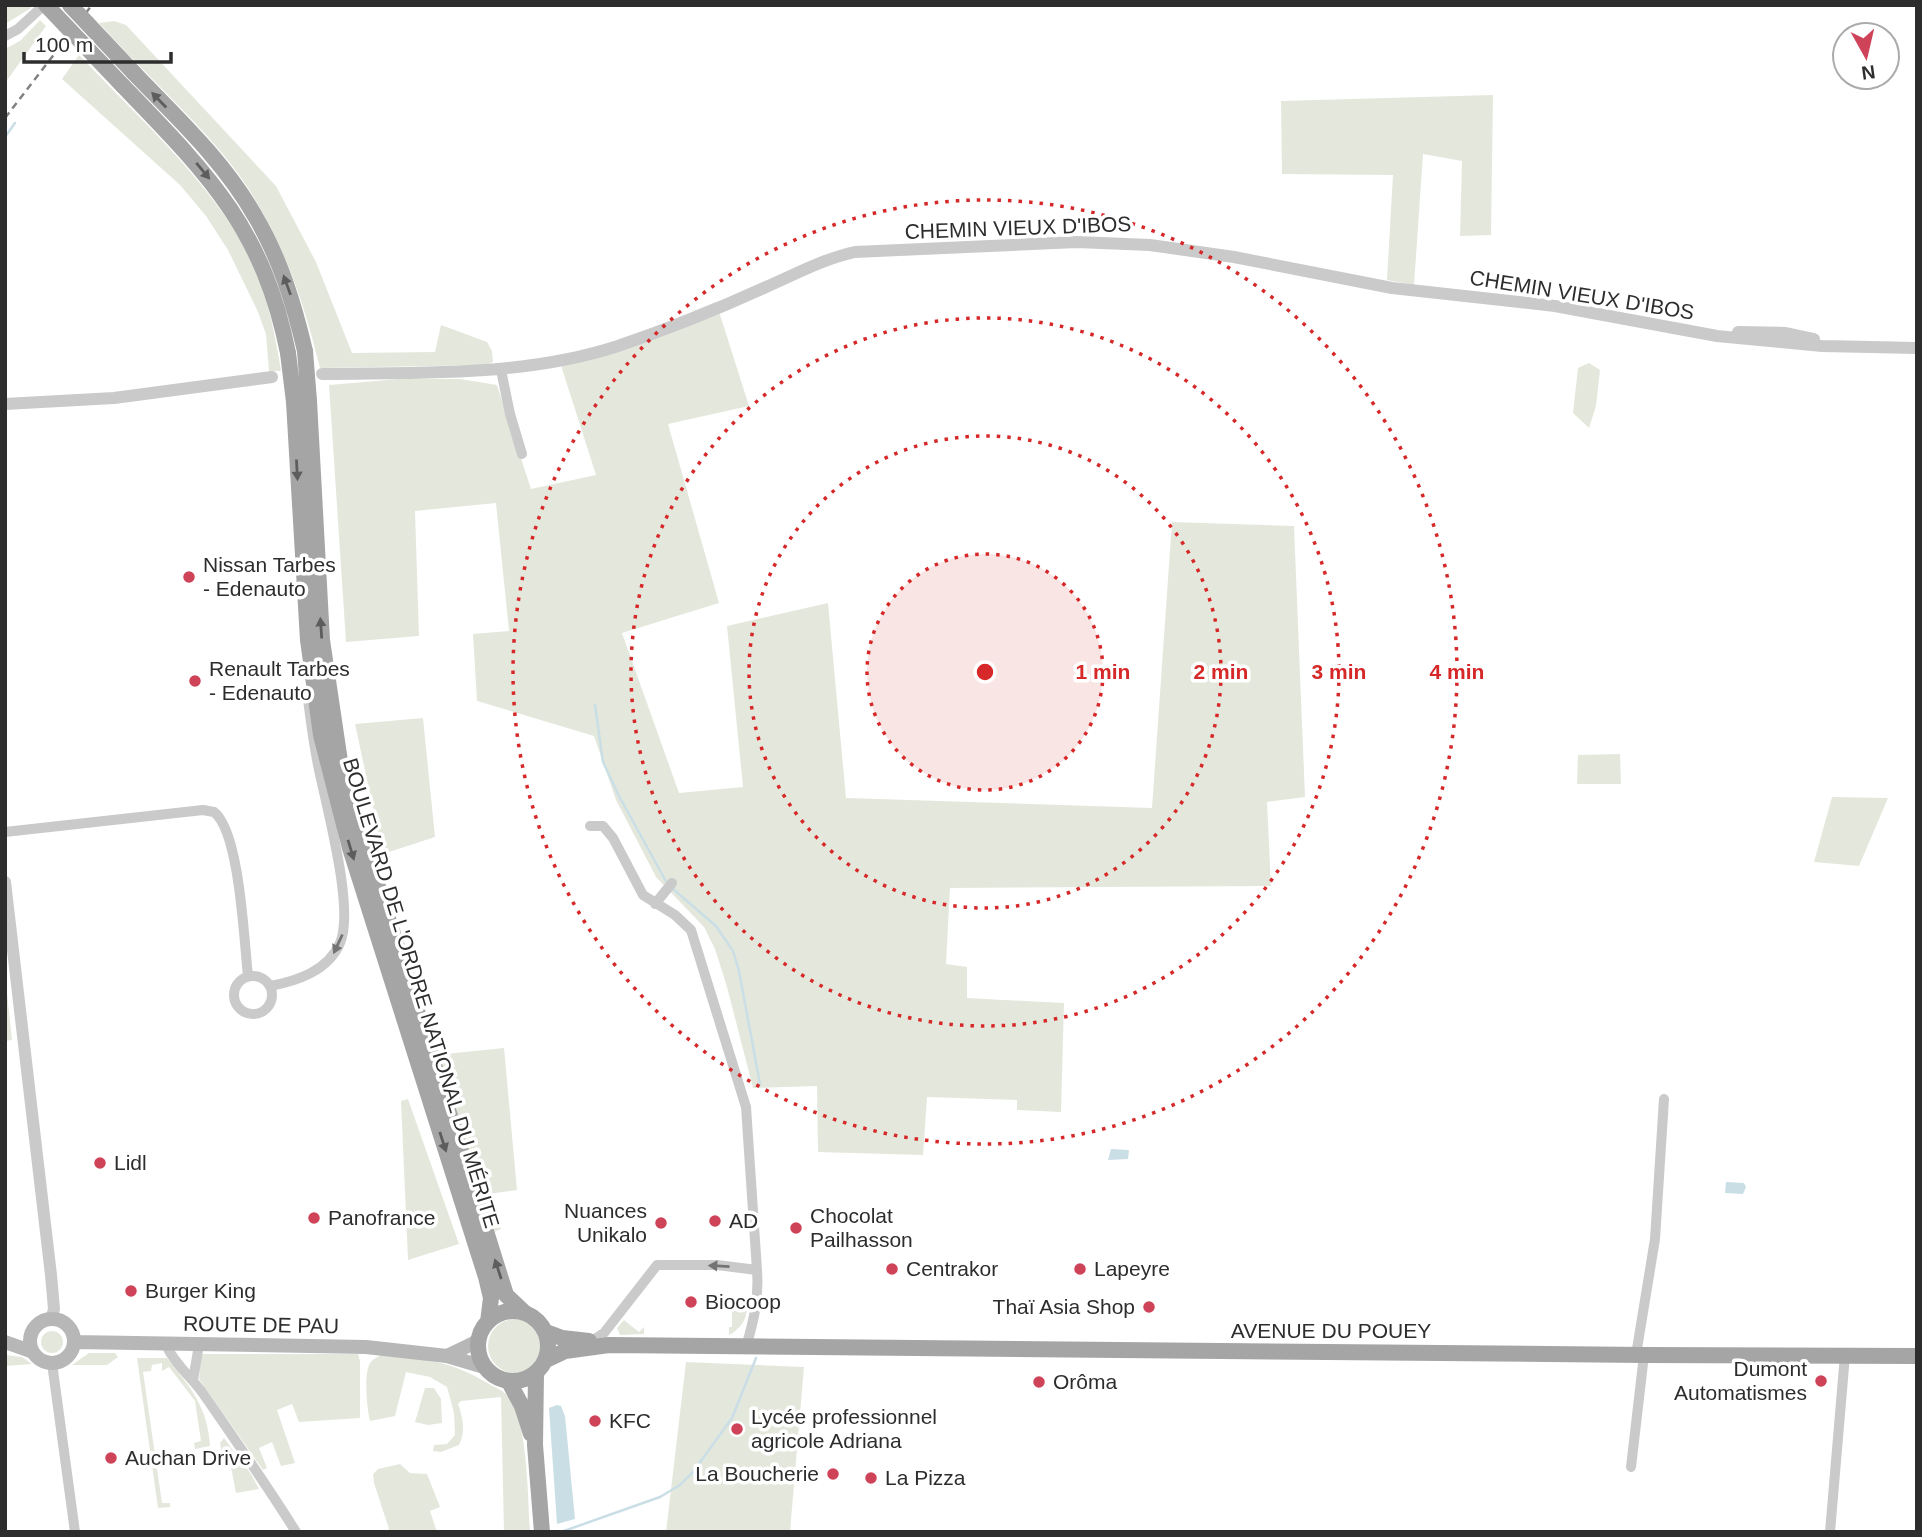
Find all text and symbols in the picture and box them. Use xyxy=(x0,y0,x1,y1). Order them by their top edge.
scale bar xyxy=(24,21,172,65)
north arrow xyxy=(1831,21,1901,91)
text: 100 m xyxy=(35,33,93,56)
text: N xyxy=(1860,61,1877,84)
one-way arrow xyxy=(151,91,168,108)
one-way arrow xyxy=(195,163,210,180)
street label: CHEMIN VIEUX D'IBOS xyxy=(904,212,1132,243)
street label: CHEMIN VIEUX D'IBOS xyxy=(1468,265,1696,324)
one-way arrow xyxy=(281,275,292,296)
one-way arrow xyxy=(292,459,303,481)
place label: Nissan Tarbes - Edenauto xyxy=(203,553,336,600)
marker: Nissan Tarbes - Edenauto xyxy=(181,569,197,585)
one-way arrow xyxy=(315,617,326,639)
place label: Renault Tarbes - Edenauto xyxy=(209,657,350,704)
centre of rings xyxy=(973,660,997,684)
text: 1 min xyxy=(1076,660,1130,683)
text: 2 min xyxy=(1194,660,1248,683)
text: 3 min xyxy=(1312,660,1366,683)
text: 4 min xyxy=(1430,660,1484,683)
marker: Renault Tarbes - Edenauto xyxy=(187,673,203,689)
street label: BOULEVARD DE L'ORDRE NATIONAL DU MÉRITE xyxy=(339,755,504,1231)
one-way arrow xyxy=(346,840,356,861)
one-way arrow xyxy=(333,934,344,954)
one-way arrow xyxy=(438,1132,448,1153)
place label: Lidl xyxy=(114,1151,147,1174)
marker: Lidl xyxy=(92,1155,108,1171)
place label: Nuances Unikalo xyxy=(564,1199,647,1246)
place label: Chocolat Pailhasson xyxy=(810,1204,913,1251)
place label: Panofrance xyxy=(328,1206,435,1229)
place label: AD xyxy=(729,1209,758,1232)
marker: Panofrance xyxy=(306,1210,322,1226)
marker: AD xyxy=(707,1213,723,1229)
marker: Nuances Unikalo xyxy=(653,1215,669,1231)
marker: Chocolat Pailhasson xyxy=(788,1220,804,1236)
place label: Centrakor xyxy=(906,1257,998,1280)
place label: Lapeyre xyxy=(1094,1257,1170,1280)
one-way arrow xyxy=(492,1258,503,1279)
one-way arrow xyxy=(707,1260,729,1271)
marker: Centrakor xyxy=(884,1261,900,1277)
marker: Lapeyre xyxy=(1072,1261,1088,1277)
place label: Burger King xyxy=(145,1279,256,1302)
marker: Burger King xyxy=(123,1283,139,1299)
place label: Biocoop xyxy=(705,1290,781,1313)
marker: Biocoop xyxy=(683,1294,699,1310)
place label: Thaï Asia Shop xyxy=(993,1295,1135,1318)
marker: Thaï Asia Shop xyxy=(1141,1299,1157,1315)
street label: ROUTE DE PAU xyxy=(183,1312,339,1337)
street label: AVENUE DU POUEY xyxy=(1231,1319,1431,1342)
place label: Dumont Automatismes xyxy=(1674,1357,1807,1404)
place label: Orôma xyxy=(1053,1370,1118,1393)
marker: Dumont Automatismes xyxy=(1813,1373,1829,1389)
marker: Orôma xyxy=(1031,1374,1047,1390)
place label: Lycée professionnel agricole Adriana xyxy=(751,1405,937,1452)
place label: KFC xyxy=(609,1409,651,1432)
marker: KFC xyxy=(587,1413,603,1429)
marker: Lycée professionnel agricole Adriana xyxy=(729,1421,745,1437)
place label: Auchan Drive xyxy=(125,1446,251,1469)
marker: Auchan Drive xyxy=(103,1450,119,1466)
place label: La Boucherie xyxy=(695,1462,819,1485)
marker: La Boucherie xyxy=(825,1466,841,1482)
place label: La Pizza xyxy=(885,1466,966,1489)
marker: La Pizza xyxy=(863,1470,879,1486)

